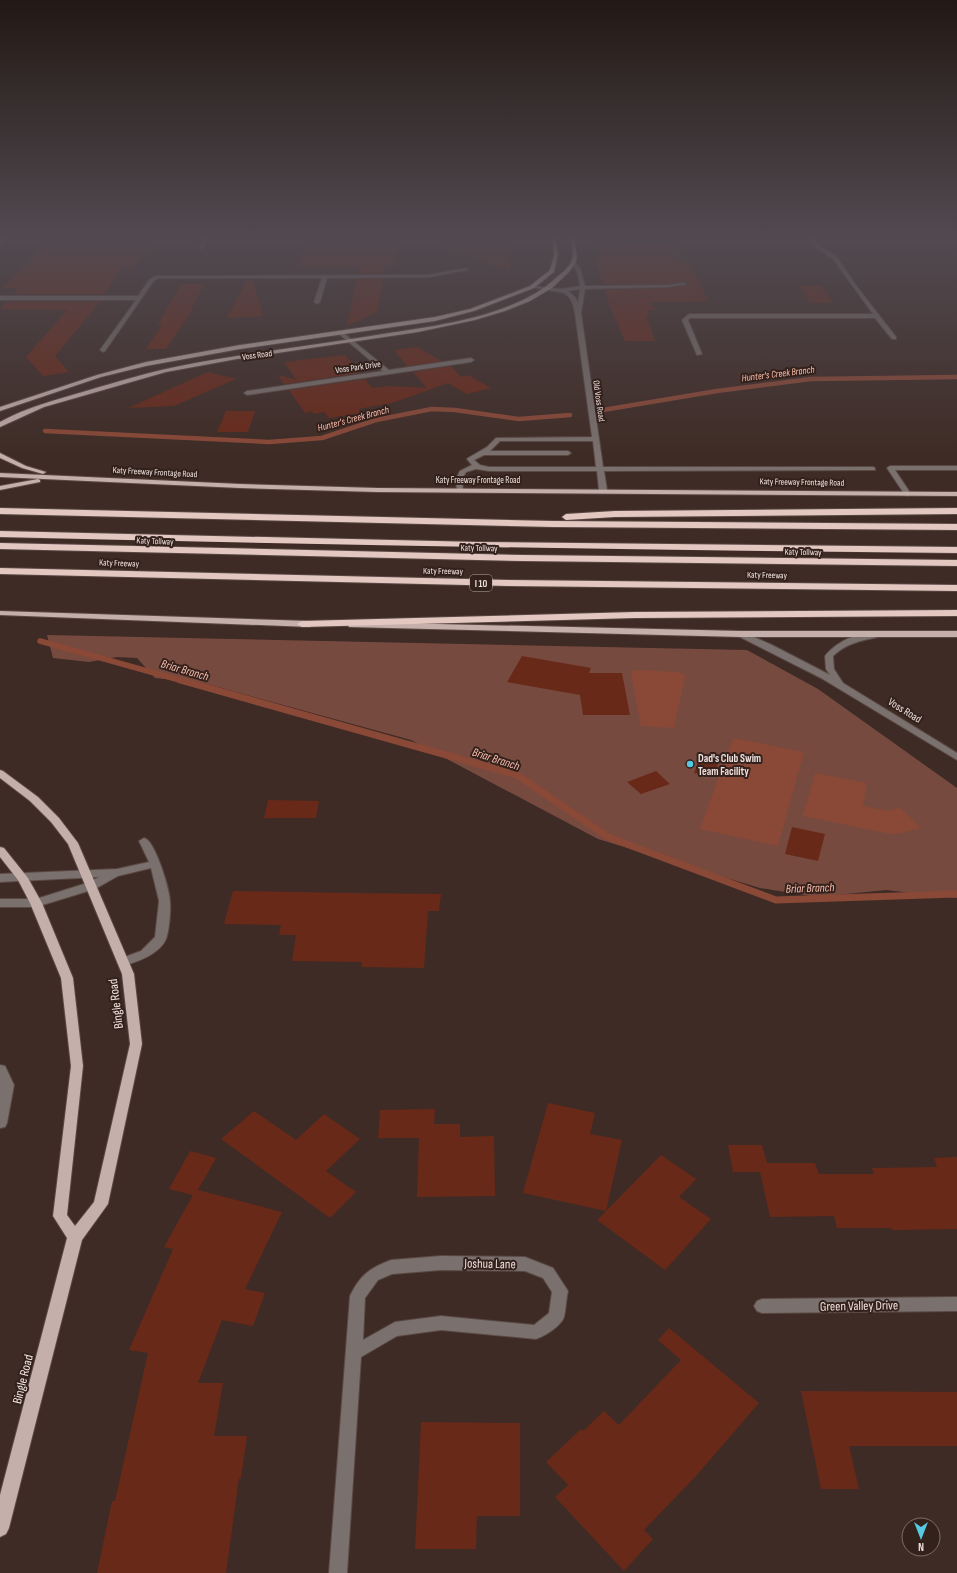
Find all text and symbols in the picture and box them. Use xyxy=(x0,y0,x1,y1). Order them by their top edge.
street label: Voss Road xyxy=(241,348,273,363)
street label: Voss Park Drive xyxy=(335,359,382,376)
water label: Hunter's Creek Branch xyxy=(741,364,815,384)
street label: Old Voss Road xyxy=(590,380,607,423)
water label: Hunter's Creek Branch xyxy=(316,404,390,434)
street label: Katy Freeway Frontage Road xyxy=(112,465,198,480)
street label: Katy Freeway Frontage Road xyxy=(436,475,521,486)
street label: Katy Freeway Frontage Road xyxy=(760,476,845,489)
street label: Katy Tollway xyxy=(136,535,174,548)
street label: Katy Tollway xyxy=(460,543,498,554)
street label: Katy Tollway xyxy=(784,547,822,558)
street label: Katy Freeway xyxy=(99,557,140,570)
street label: Katy Freeway xyxy=(423,566,464,577)
street label: Katy Freeway xyxy=(747,570,788,581)
road number: I 10 xyxy=(470,575,492,591)
water label: Briar Branch xyxy=(159,657,210,684)
street label: Voss Road xyxy=(886,695,924,726)
water label: Briar Branch xyxy=(470,745,521,774)
place label: Dad's Club Swim Team Facility xyxy=(698,752,761,778)
marker: Dad's Club Swim Team Facility xyxy=(685,759,695,769)
water label: Briar Branch xyxy=(785,880,835,897)
street label: Bingle Road xyxy=(105,978,127,1030)
street label: Joshua Lane xyxy=(463,1256,516,1272)
street label: Green Valley Drive xyxy=(820,1297,898,1315)
street label: Bingle Road xyxy=(9,1353,37,1406)
north arrow xyxy=(901,1517,941,1557)
text: N xyxy=(918,1540,924,1553)

